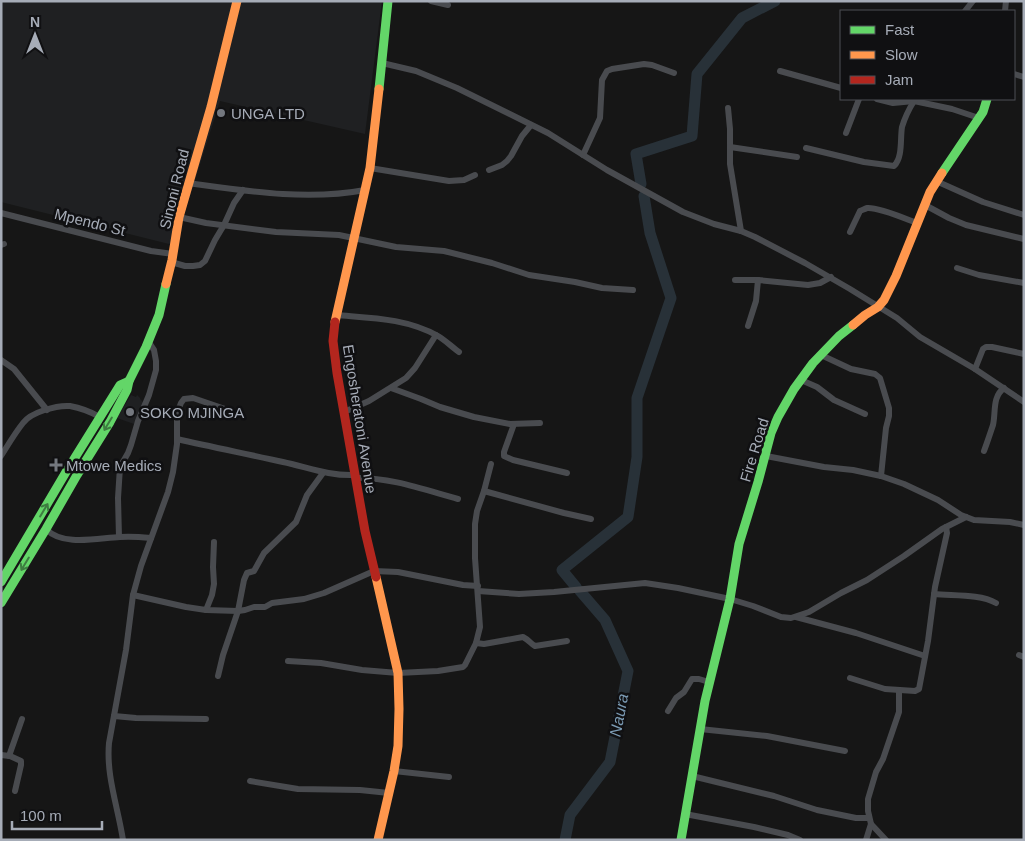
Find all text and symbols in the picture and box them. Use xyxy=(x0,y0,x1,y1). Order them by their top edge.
north arrow xyxy=(10,10,60,60)
legend xyxy=(840,10,1015,100)
text: N xyxy=(30,14,40,30)
text: Fast xyxy=(885,21,915,38)
text: Slow xyxy=(885,46,918,63)
text: Jam xyxy=(885,71,913,88)
place label: UNGA LTD xyxy=(231,105,305,122)
marker: UNGA LTD xyxy=(215,107,227,119)
street label: Sinoni Road xyxy=(156,147,192,231)
street label: Mpendo St xyxy=(53,205,128,239)
street label: Engosheratoni Avenue xyxy=(340,343,380,495)
place label: SOKO MJINGA xyxy=(140,404,244,421)
marker: SOKO MJINGA xyxy=(124,406,136,418)
street label: Fire Road xyxy=(736,416,772,484)
one-way arrow xyxy=(102,417,112,431)
place label: Mtowe Medics xyxy=(66,457,162,474)
marker: Mtowe Medics xyxy=(50,459,62,471)
one-way arrow xyxy=(40,504,50,518)
one-way arrow xyxy=(19,556,29,570)
water label: Naura xyxy=(606,692,632,738)
scale bar xyxy=(12,798,102,830)
text: 100 m xyxy=(20,807,62,824)

